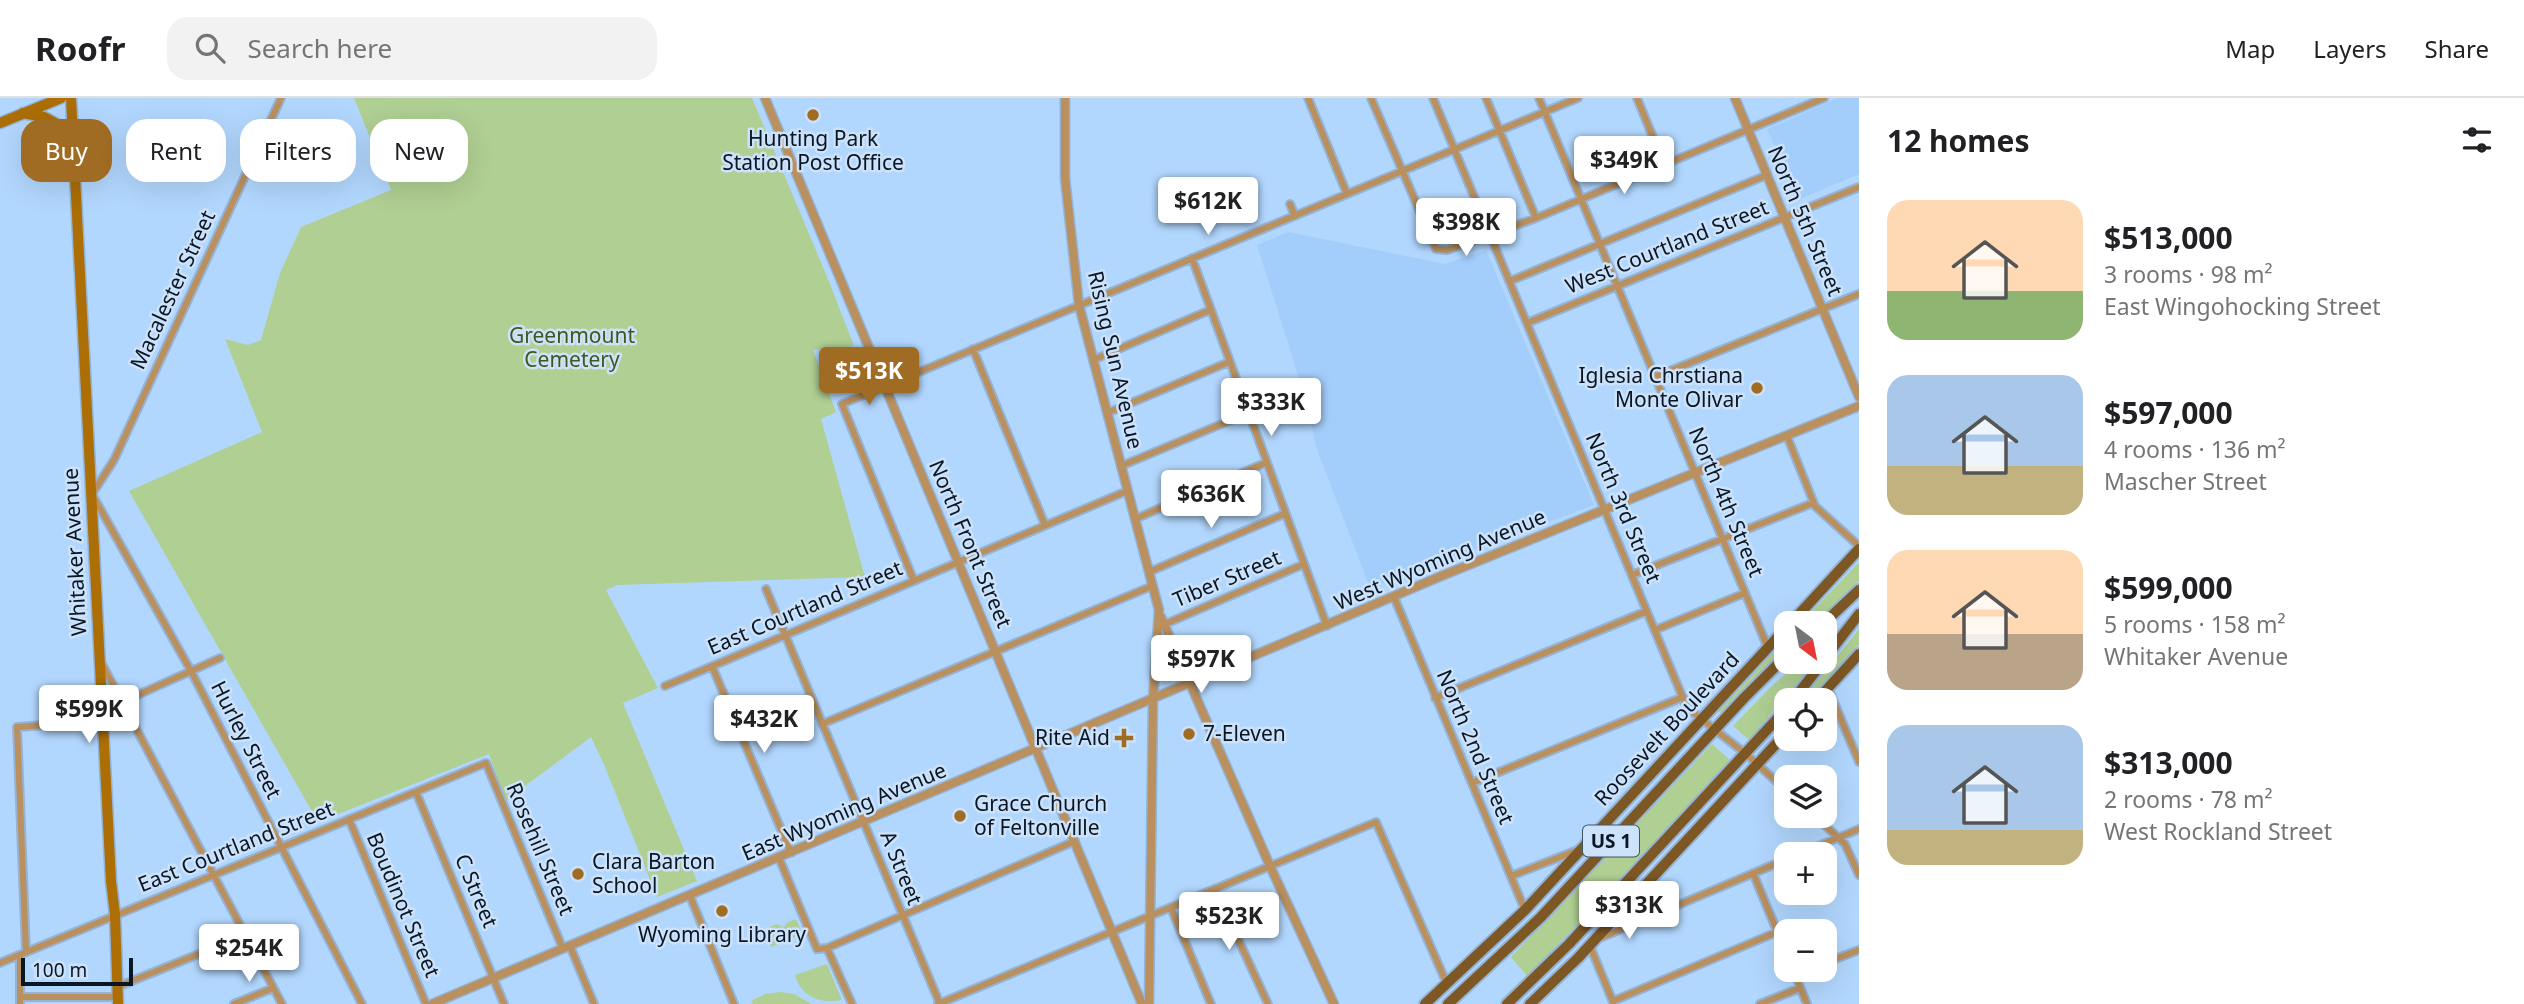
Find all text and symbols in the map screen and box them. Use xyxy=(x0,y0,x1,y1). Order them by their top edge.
search box xyxy=(167,17,657,80)
text: Roofr xyxy=(35,26,125,71)
icon: search xyxy=(191,29,229,67)
text: Search here xyxy=(247,30,392,66)
text: Map xyxy=(2225,32,2275,65)
text: Layers xyxy=(2313,32,2387,65)
text: Share xyxy=(2425,32,2489,65)
marker: Hunting Park Station Post Office xyxy=(805,107,821,123)
chip: Buy xyxy=(21,119,112,182)
chip: Rent xyxy=(126,119,226,182)
chip: Filters xyxy=(240,119,356,182)
chip: New xyxy=(370,119,468,182)
text: 12 homes xyxy=(1887,120,2030,161)
icon: filters xyxy=(2458,121,2496,159)
place label: Hunting Park Station Post Office xyxy=(722,124,904,176)
pin: $349K xyxy=(1575,136,1673,196)
street label: North 5th Street xyxy=(1762,141,1850,300)
text: $349K xyxy=(1590,143,1658,175)
pin: $612K xyxy=(1159,178,1257,237)
text: $612K xyxy=(1174,184,1242,216)
street label: West Courtland Street xyxy=(1561,192,1773,300)
pin: $398K xyxy=(1417,198,1515,258)
street label: Macalester Street xyxy=(123,205,221,374)
text: $398K xyxy=(1432,205,1500,237)
text: $513,000 xyxy=(2104,217,2233,258)
icon: home xyxy=(1943,228,2027,312)
text: 3 rooms · 98 m² xyxy=(2104,258,2273,290)
street label: Rising Sun Avenue xyxy=(1082,268,1150,452)
text: East Wingohocking Street xyxy=(2104,290,2381,322)
park label: Greenmount Cemetery xyxy=(509,321,635,373)
pin: $513K xyxy=(820,348,918,407)
text: $513K xyxy=(835,354,903,386)
place label: Iglesia Chrstiana Monte Olivar xyxy=(1578,361,1743,413)
pin: $333K xyxy=(1222,378,1320,438)
marker: Iglesia Chrstiana Monte Olivar xyxy=(1749,380,1765,396)
text: $333K xyxy=(1237,385,1305,417)
text: $597,000 xyxy=(2104,392,2233,433)
icon: home xyxy=(1943,403,2027,487)
street label: North 4th Street xyxy=(1683,422,1771,581)
street label: North 3rd Street xyxy=(1580,428,1668,587)
text: 4 rooms · 136 m² xyxy=(2104,433,2286,465)
street label: North Front Street xyxy=(923,455,1019,632)
text: Mascher Street xyxy=(2104,465,2267,497)
street label: Whitaker Avenue xyxy=(56,467,92,637)
pin: $636K xyxy=(1162,470,1260,530)
text: $636K xyxy=(1177,477,1245,509)
street label: West Wyoming Avenue xyxy=(1330,502,1550,616)
street label: Tiber Street xyxy=(1168,543,1285,613)
street label: East Courtland Street xyxy=(703,553,907,661)
text: $599,000 xyxy=(2104,567,2233,608)
icon: home xyxy=(1943,578,2027,662)
text: 5 rooms · 158 m² xyxy=(2104,608,2286,640)
north arrow xyxy=(1774,611,1838,674)
map controls xyxy=(1774,611,1837,982)
pin: $597K xyxy=(1152,636,1250,695)
text: Whitaker Avenue xyxy=(2104,640,2288,672)
text: $597K xyxy=(1167,642,1235,674)
street label: Roosevelt Boulevard xyxy=(1588,645,1745,811)
street label: North 2nd Street xyxy=(1431,665,1521,829)
street label: Hurley Street xyxy=(205,676,289,804)
pin: $599K xyxy=(40,686,138,745)
button: locate xyxy=(1774,688,1837,751)
text: $599K xyxy=(55,692,123,724)
pin: $432K xyxy=(715,696,813,755)
text: $432K xyxy=(730,702,798,734)
place label: 7-Eleven xyxy=(1203,719,1286,747)
place label: Rite Aid xyxy=(1035,723,1110,751)
marker: 7-Eleven xyxy=(1181,726,1197,742)
marker: Rite Aid xyxy=(1116,730,1132,746)
text: $313,000 xyxy=(2104,742,2233,783)
icon: home xyxy=(1943,753,2027,837)
street label: East Wyoming Avenue xyxy=(737,755,950,867)
button: layers xyxy=(1774,765,1837,828)
street label: Rosehill Street xyxy=(500,778,582,919)
text: 2 rooms · 78 m² xyxy=(2104,783,2273,815)
place label: Grace Church of Feltonville xyxy=(974,789,1107,841)
street label: East Courtland Street xyxy=(134,794,338,898)
marker: Grace Church of Feltonville xyxy=(952,808,968,824)
text: West Rockland Street xyxy=(2104,815,2332,847)
street label: A Street xyxy=(874,826,930,909)
road number: US 1 xyxy=(1583,826,1639,856)
street label: Boudinot Street xyxy=(361,828,447,982)
button: + xyxy=(1774,842,1837,905)
place label: Clara Barton School xyxy=(592,847,715,899)
street label: C Street xyxy=(449,850,505,932)
marker: Clara Barton School xyxy=(570,866,586,882)
pin: $313K xyxy=(1580,882,1678,941)
text: $313K xyxy=(1595,888,1663,920)
pin: $523K xyxy=(1180,892,1278,952)
text: $523K xyxy=(1195,899,1263,931)
marker: Wyoming Library xyxy=(714,903,730,919)
button: − xyxy=(1774,919,1837,982)
place label: Wyoming Library xyxy=(638,920,806,948)
pin: $254K xyxy=(200,924,298,984)
text: $254K xyxy=(215,931,283,963)
scale bar xyxy=(21,955,133,987)
text: 100 m xyxy=(32,957,87,983)

